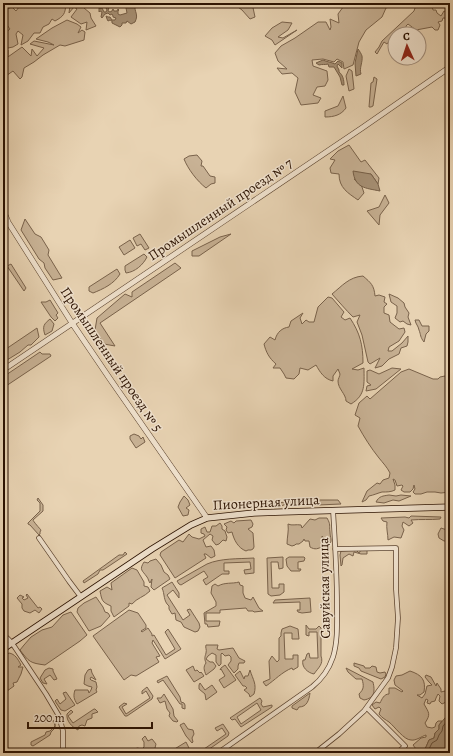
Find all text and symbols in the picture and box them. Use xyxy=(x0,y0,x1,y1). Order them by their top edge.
north arrow xyxy=(387,26,427,66)
text: С xyxy=(403,29,410,44)
street label: Промышленный проезд № 7 xyxy=(144,154,297,265)
street label: Промышленный проезд № 5 xyxy=(56,283,167,436)
street label: Пионерная улица xyxy=(212,490,320,515)
street label: Савуйская улица xyxy=(314,537,335,639)
scale bar xyxy=(28,704,152,730)
text: 200 m xyxy=(34,710,65,726)

